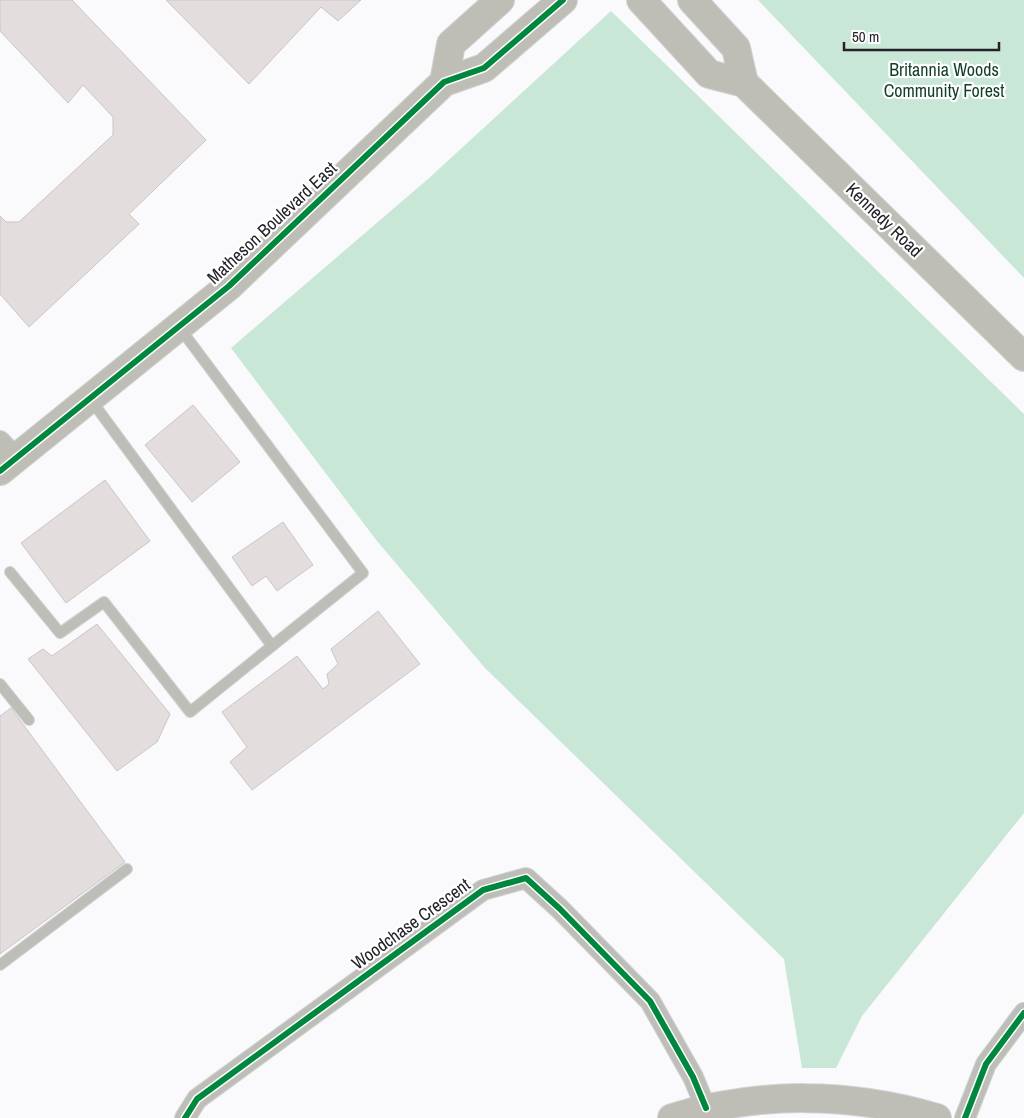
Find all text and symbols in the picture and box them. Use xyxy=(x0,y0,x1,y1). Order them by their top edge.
scale bar xyxy=(844,20,999,52)
text: 50 m xyxy=(852,26,879,47)
park label: Britannia Woods Community Forest xyxy=(884,57,1004,103)
street label: Matheson Boulevard East xyxy=(201,156,342,289)
street label: Kennedy Road xyxy=(841,177,928,263)
street label: Woodchase Crescent xyxy=(346,872,475,975)

